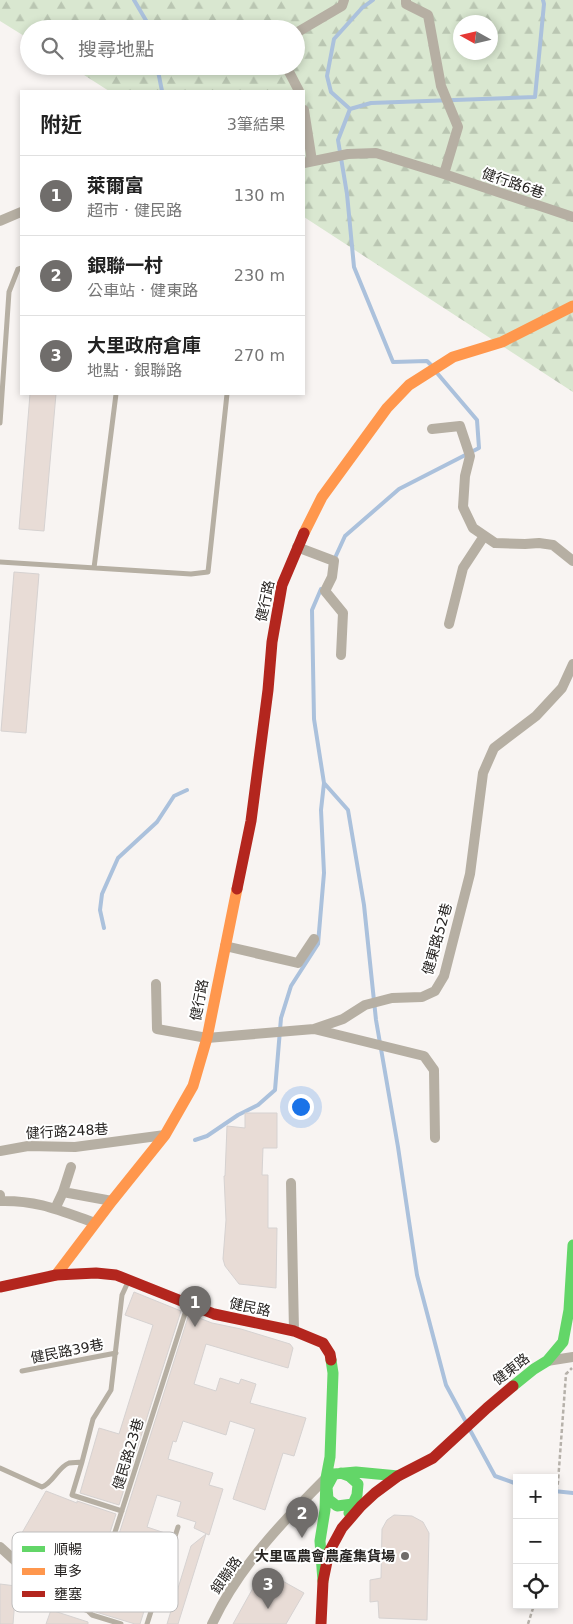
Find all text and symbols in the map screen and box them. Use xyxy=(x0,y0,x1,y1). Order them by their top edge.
north arrow xyxy=(453,15,498,60)
search box xyxy=(20,20,305,75)
icon: search xyxy=(38,34,66,62)
text: 搜尋地點 xyxy=(78,38,154,60)
text: 附近 xyxy=(40,113,82,137)
text: 3筆結果 xyxy=(227,115,285,134)
street label: 健行路6巷 xyxy=(480,165,546,201)
text: 萊爾富 xyxy=(87,174,144,196)
text: 1 xyxy=(50,186,62,205)
text: 130 m xyxy=(234,186,285,205)
text: 超市 · 健民路 xyxy=(87,201,182,220)
text: 銀聯一村 xyxy=(87,254,163,276)
text: 2 xyxy=(50,266,62,285)
text: 230 m xyxy=(234,266,285,285)
text: 公車站 · 健東路 xyxy=(87,281,198,300)
text: 大里政府倉庫 xyxy=(87,334,201,356)
text: 3 xyxy=(50,346,62,365)
text: 270 m xyxy=(234,346,285,365)
text: 地點 · 銀聯路 xyxy=(87,361,182,380)
street label: 健行路 xyxy=(253,579,277,623)
street label: 健東路52巷 xyxy=(419,901,455,977)
street label: 健行路 xyxy=(187,978,211,1022)
your location xyxy=(288,1094,314,1120)
street label: 健行路248巷 xyxy=(25,1121,109,1141)
pin: 1 xyxy=(179,1286,211,1327)
street label: 健民路 xyxy=(228,1295,272,1319)
street label: 健民路39巷 xyxy=(29,1336,105,1366)
street label: 健東路 xyxy=(490,1350,532,1388)
street label: 健民路23巷 xyxy=(110,1416,146,1492)
map controls xyxy=(513,1474,558,1609)
button: + xyxy=(513,1474,558,1519)
pin: 2 xyxy=(286,1497,318,1538)
button: − xyxy=(513,1519,558,1564)
legend xyxy=(12,1532,178,1612)
text: 順暢 xyxy=(54,1541,82,1557)
place label: 大里區農會農產集貨場 xyxy=(255,1548,395,1564)
marker: 大里區農會農產集貨場 xyxy=(399,1550,411,1562)
street label: 銀聯路 xyxy=(207,1553,245,1597)
text: 車多 xyxy=(54,1563,82,1579)
button: locate xyxy=(513,1564,558,1609)
pin: 3 xyxy=(252,1568,284,1609)
text: 壅塞 xyxy=(54,1586,82,1602)

